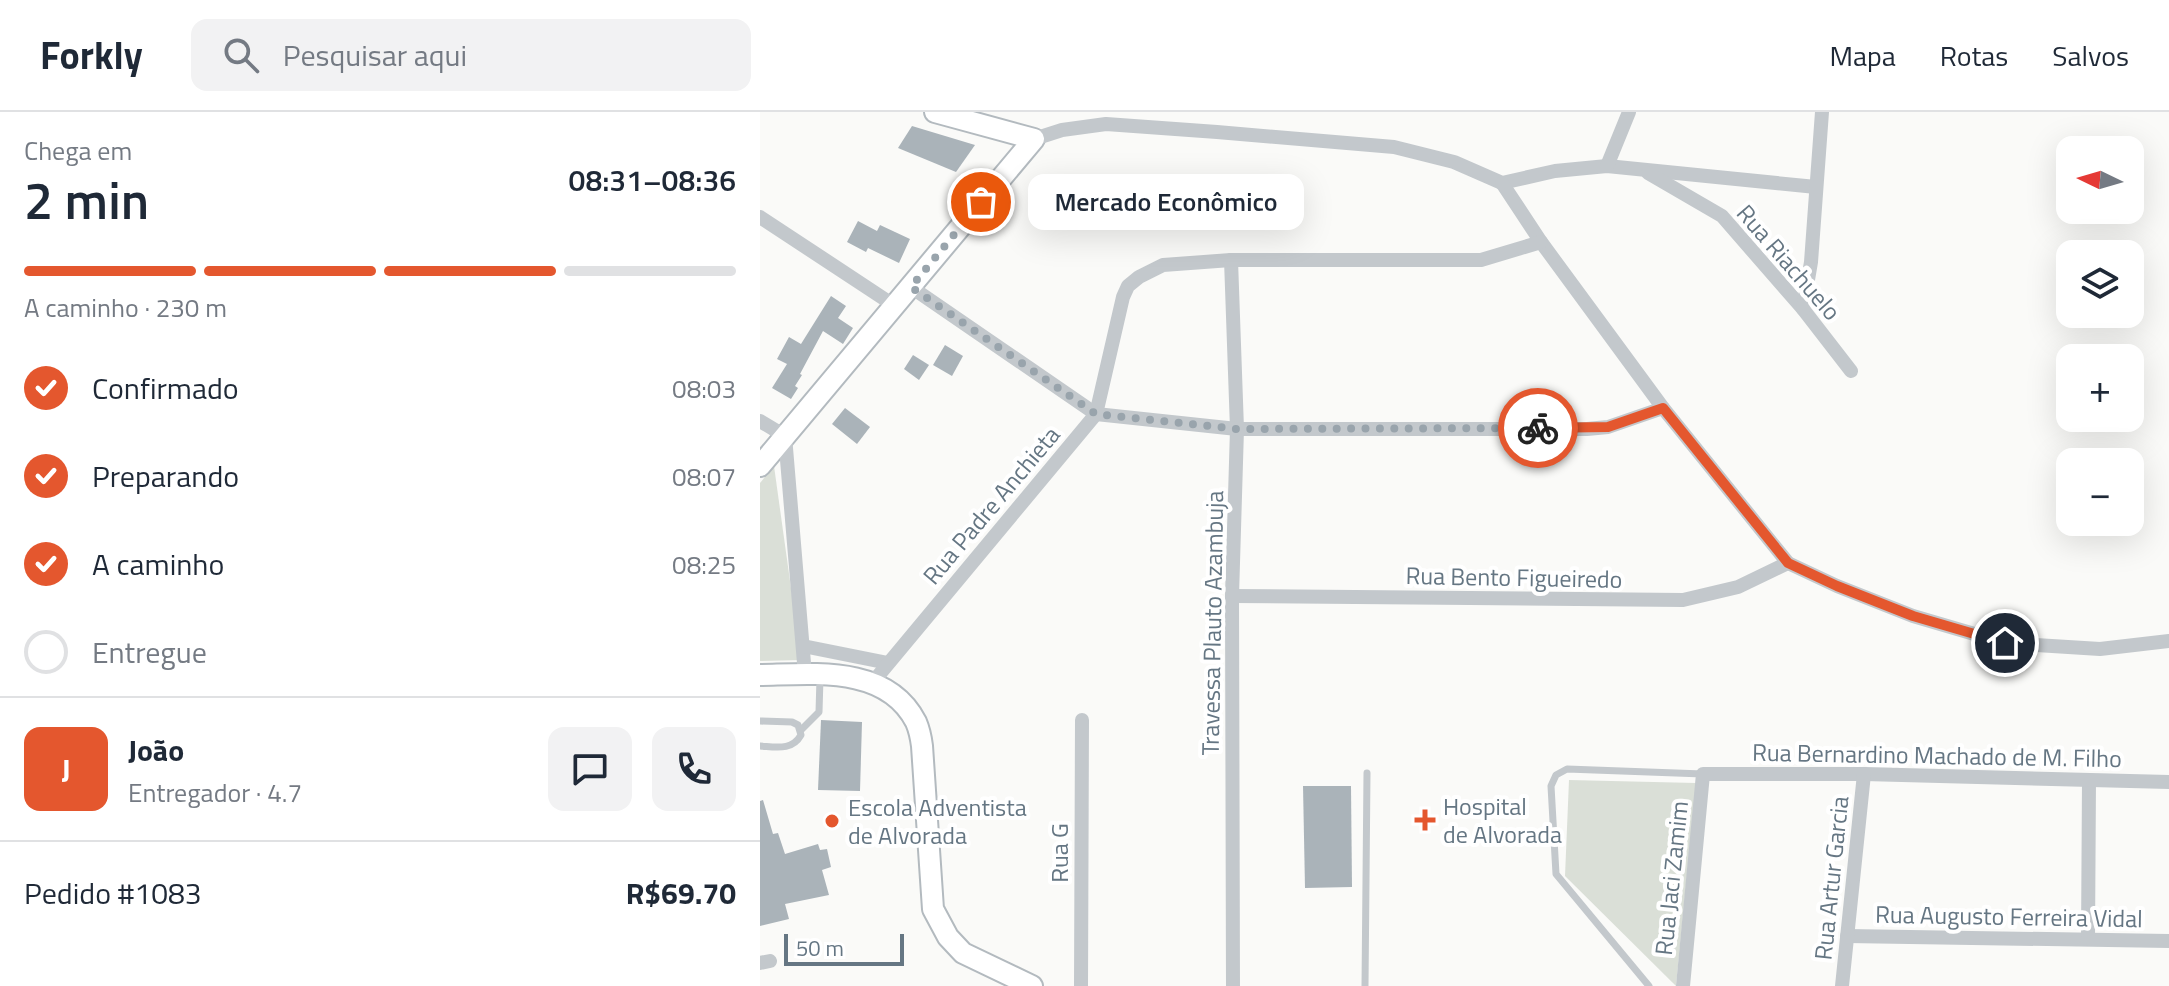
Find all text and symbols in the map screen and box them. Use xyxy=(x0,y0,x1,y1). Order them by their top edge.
search box xyxy=(191,19,751,91)
text: Forkly xyxy=(40,26,143,84)
text: Pesquisar aqui xyxy=(283,32,467,78)
icon: search xyxy=(219,33,263,77)
text: Mapa xyxy=(1829,34,1896,77)
text: Rotas xyxy=(1940,34,2008,77)
text: Salvos xyxy=(2052,34,2129,77)
text: Chega em xyxy=(24,131,132,170)
north arrow xyxy=(2056,136,2144,224)
map controls xyxy=(2056,136,2144,536)
text: 08:31–08:36 xyxy=(569,157,736,203)
text: 2 min xyxy=(24,160,149,239)
pin xyxy=(947,168,1015,236)
callout: Mercado Econômico xyxy=(1029,174,1305,230)
icon: bag xyxy=(959,180,1003,224)
text: Mercado Econômico xyxy=(1054,182,1278,221)
street label: Rua Riachuelo xyxy=(1728,196,1850,328)
button: layers xyxy=(2056,240,2144,328)
text: A caminho · 230 m xyxy=(24,288,227,327)
button: + xyxy=(2056,344,2144,432)
text: Confirmado xyxy=(92,365,239,411)
icon: check xyxy=(24,366,68,410)
text: 08:03 xyxy=(672,369,736,408)
courier xyxy=(1498,388,1578,468)
icon: bike xyxy=(1516,406,1560,450)
street label: Rua Padre Anchieta xyxy=(914,418,1068,592)
button: − xyxy=(2056,448,2144,536)
text: Preparando xyxy=(92,453,239,499)
icon: check xyxy=(24,454,68,498)
text: 08:07 xyxy=(672,457,736,496)
street label: Travessa Plauto Azambuja xyxy=(1192,490,1232,756)
text: A caminho xyxy=(92,541,224,587)
icon: check xyxy=(24,542,68,586)
text: 08:25 xyxy=(672,545,736,584)
street label: Rua Bento Figueiredo xyxy=(1405,557,1623,597)
pin xyxy=(1971,609,2039,677)
icon: home xyxy=(1983,621,2027,665)
text: Entregue xyxy=(92,629,207,675)
text: João xyxy=(128,727,184,773)
button: chat xyxy=(548,727,632,811)
button: phone xyxy=(652,727,736,811)
street label: Rua Bernardino Machado de M. Filho xyxy=(1752,734,2122,776)
text: J xyxy=(61,746,71,792)
text: Entregador · 4.7 xyxy=(128,773,302,812)
place label: Hospital de Alvorada xyxy=(1443,788,1562,852)
place label: Escola Adventista de Alvorada xyxy=(848,789,1027,853)
street label: Rua Artur Garcia xyxy=(1804,794,1858,962)
street label: Rua Jaci Zamim xyxy=(1645,799,1697,957)
marker: Hospital de Alvorada xyxy=(1414,809,1436,831)
marker: Escola Adventista de Alvorada xyxy=(823,812,841,830)
street label: Rua G xyxy=(1041,823,1077,883)
text: Pedido #1083 xyxy=(24,870,202,916)
text: R$69.70 xyxy=(626,870,736,916)
street label: Rua Augusto Ferreira Vidal xyxy=(1875,896,2143,936)
scale bar xyxy=(784,930,904,966)
text: 50 m xyxy=(796,931,844,965)

